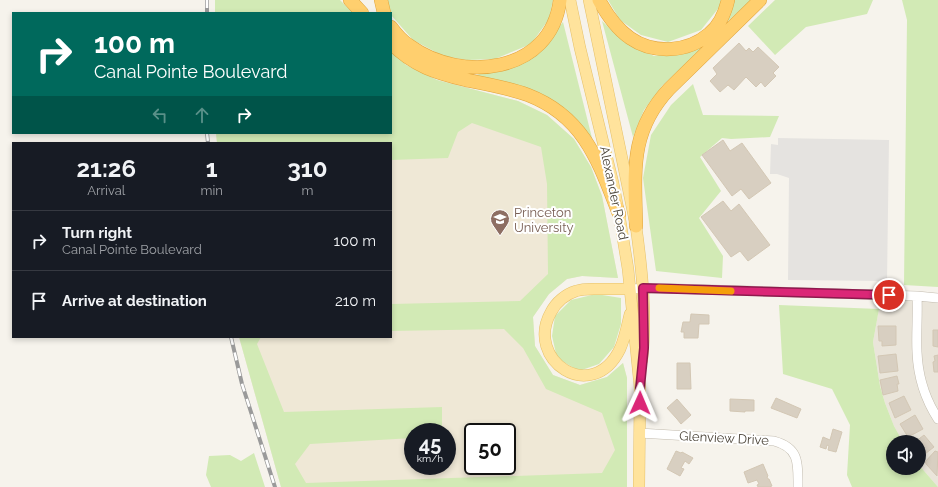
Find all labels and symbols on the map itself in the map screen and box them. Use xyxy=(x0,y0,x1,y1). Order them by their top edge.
street label: Alexander Road xyxy=(597,145,631,241)
place label: Princeton University xyxy=(514,205,574,235)
school or university icon: Princeton University xyxy=(489,208,511,236)
pin xyxy=(872,278,906,312)
position arrow xyxy=(619,382,661,424)
speed limit sign: 50 xyxy=(464,423,516,475)
street label: Glenview Drive xyxy=(679,428,770,448)

